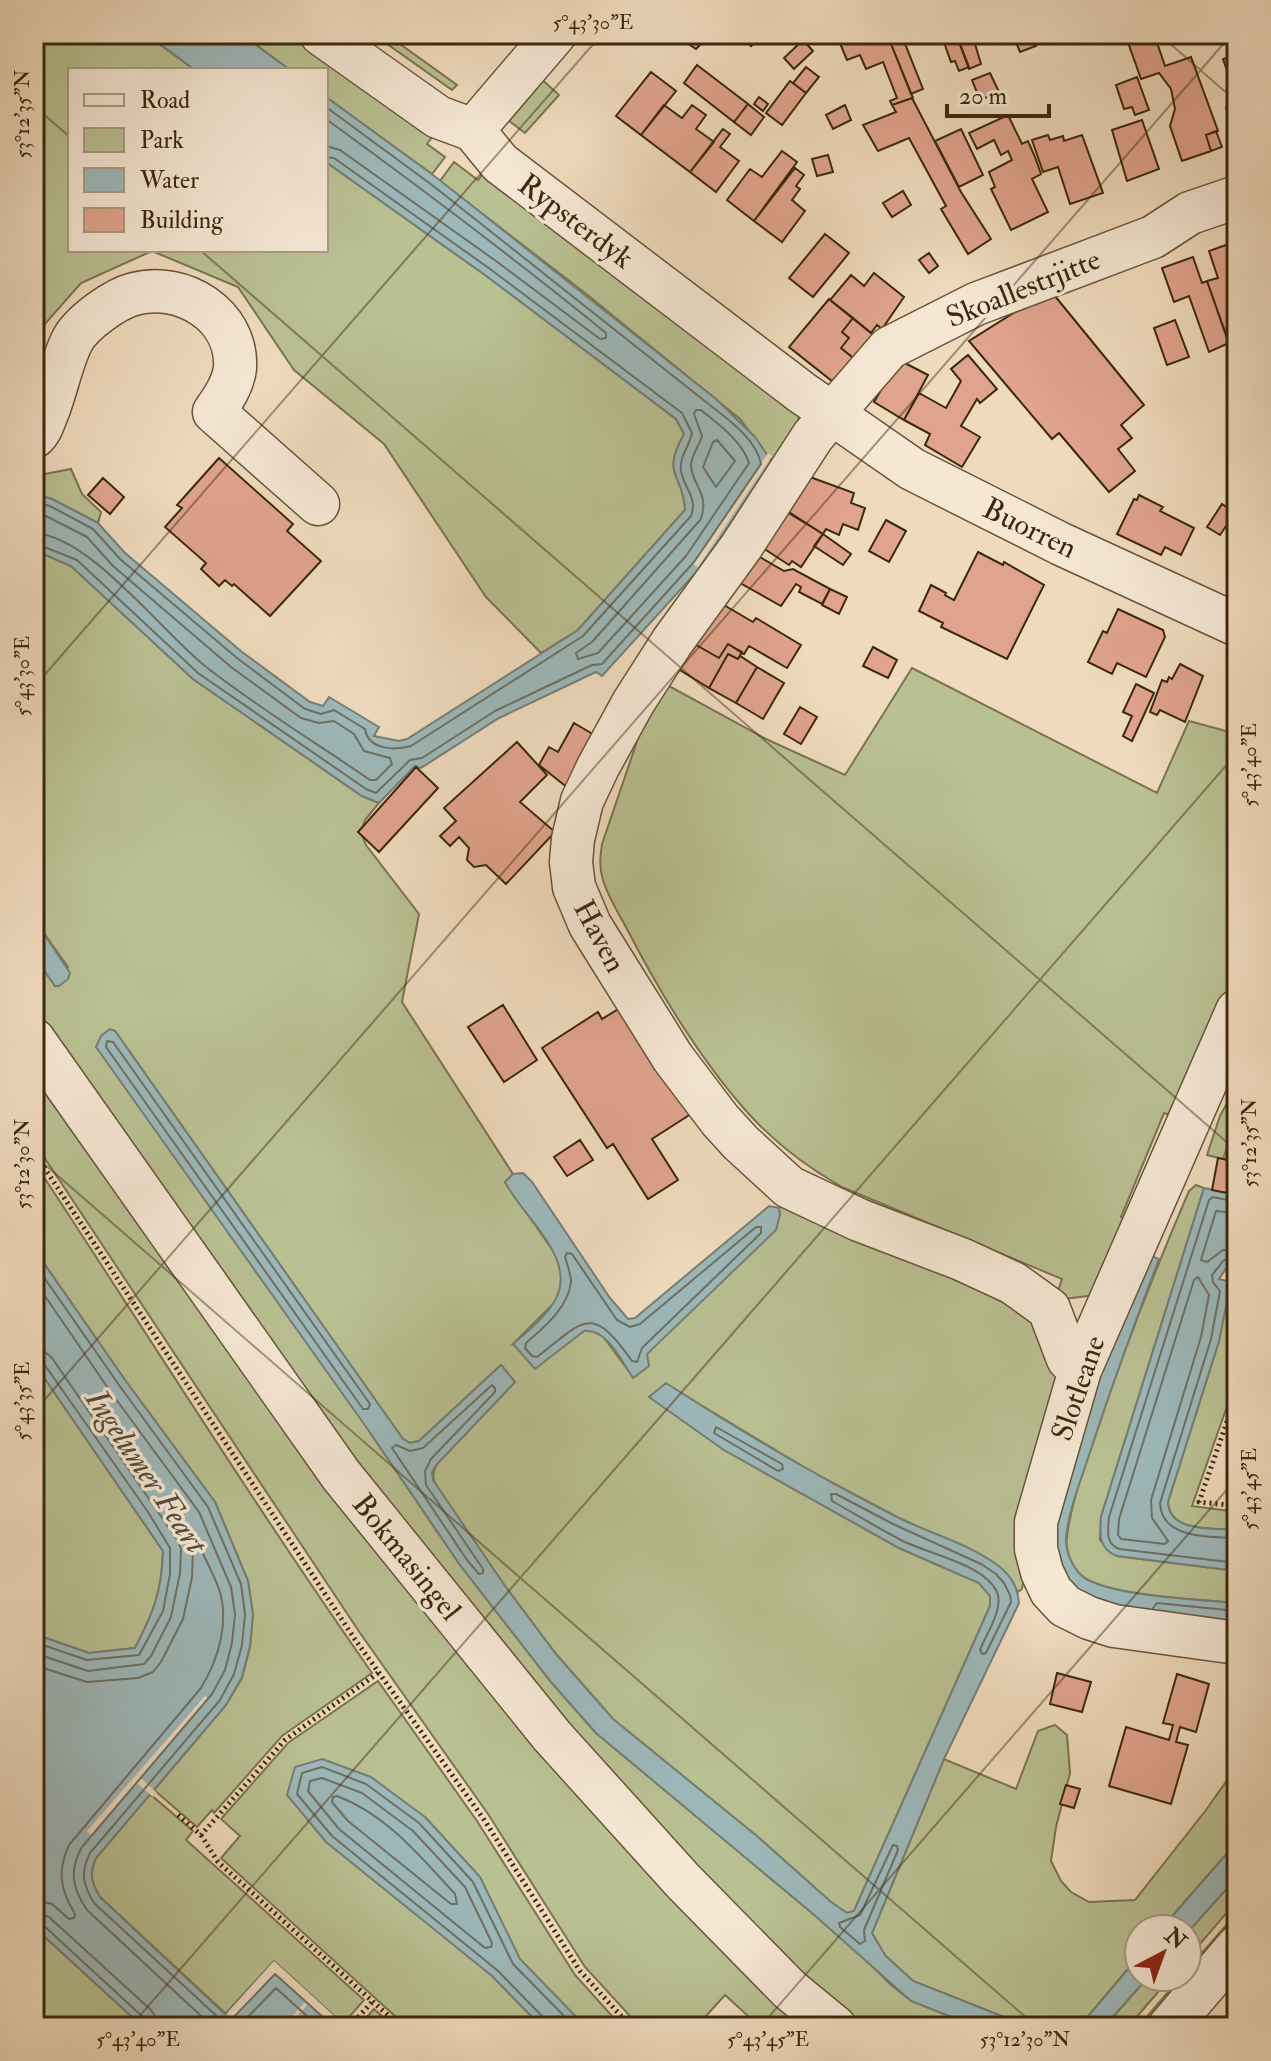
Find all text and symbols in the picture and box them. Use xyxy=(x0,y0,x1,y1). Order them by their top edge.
text: 5°43'30"E xyxy=(553,10,633,35)
legend xyxy=(68,68,328,252)
scale bar xyxy=(947,68,1049,118)
text: 53°12'35"N xyxy=(10,69,35,159)
text: 20 m xyxy=(959,81,1008,112)
text: Road xyxy=(140,85,190,116)
text: Park xyxy=(140,125,184,156)
text: Water xyxy=(139,165,199,196)
street label: Rypsterdyk xyxy=(511,166,641,277)
text: Building xyxy=(140,205,224,236)
street label: Skoallestrjitte xyxy=(941,241,1106,336)
street label: Buorren xyxy=(977,490,1083,567)
text: 5°43'30"E xyxy=(10,636,35,716)
text: 5°43'40"E xyxy=(1237,723,1262,807)
street label: Haven xyxy=(565,894,634,979)
text: 53°12'35"N xyxy=(1237,1098,1262,1188)
text: 53°12'30"N xyxy=(10,1119,35,1209)
street label: Slotleane xyxy=(1043,1331,1114,1446)
text: 5°43'35"E xyxy=(10,1361,35,1441)
water label: Ingelumer Feart xyxy=(75,1380,217,1563)
text: 5°43'45"E xyxy=(1237,1448,1262,1530)
street label: Bokmasingel xyxy=(344,1486,469,1628)
north arrow xyxy=(1123,1913,1203,1993)
text: N xyxy=(1158,1921,1192,1956)
text: 5°43'40"E xyxy=(96,2027,180,2052)
text: 5°43'45"E xyxy=(727,2027,809,2052)
text: 53°12'30"N xyxy=(980,2027,1070,2052)

